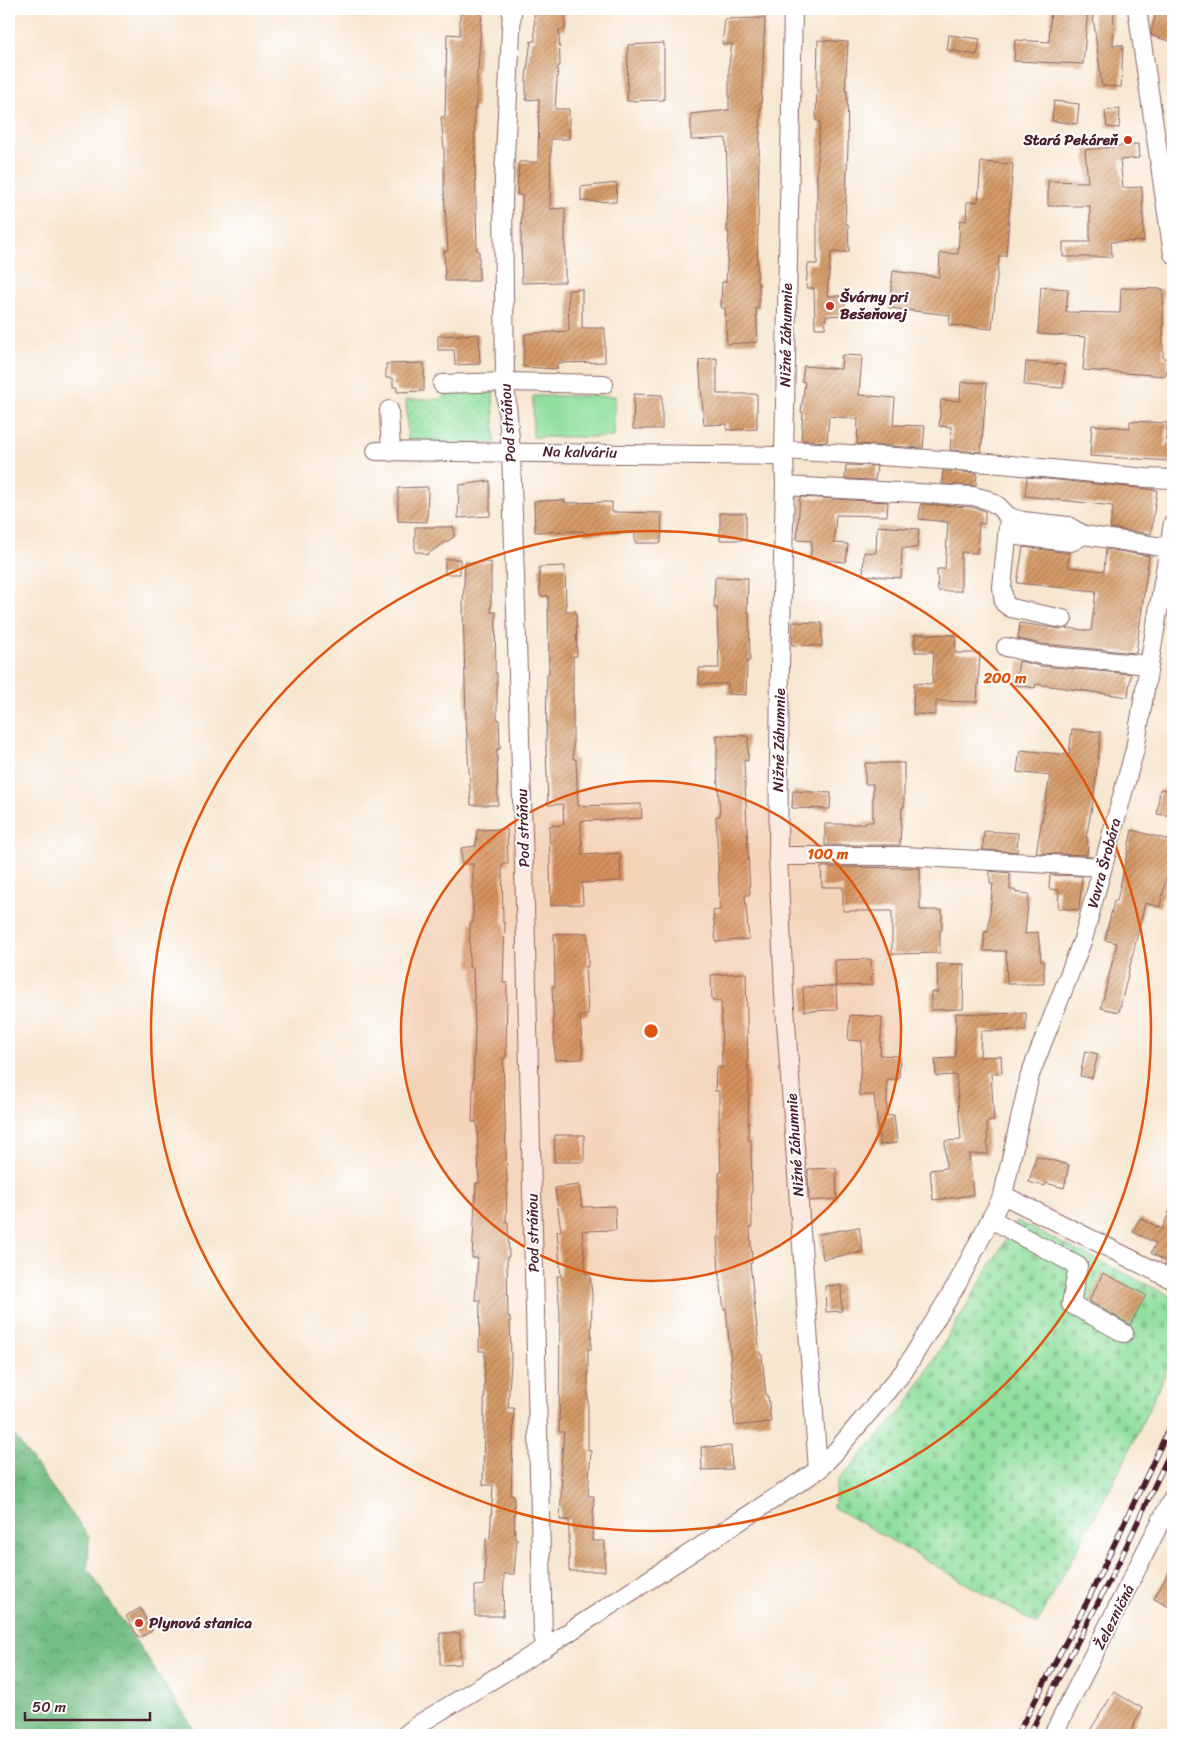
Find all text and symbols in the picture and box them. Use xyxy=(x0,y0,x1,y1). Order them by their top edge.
place label: Stará Pekáreň xyxy=(1022,127,1119,153)
marker: Stará Pekáreň xyxy=(1122,134,1134,146)
street label: Nižné Záhumnie xyxy=(772,283,800,387)
place label: Švárny pri Bešeňovej xyxy=(839,284,909,327)
marker: Švárny pri Bešeňovej xyxy=(824,300,836,312)
street label: Pod stráňou xyxy=(492,383,524,463)
street label: Na kalváriu xyxy=(543,438,617,466)
text: 200 m xyxy=(982,665,1027,691)
street label: Nižné Záhumnie xyxy=(765,688,793,792)
street label: Pod stráňou xyxy=(509,788,537,868)
street label: Vavra Šrobára xyxy=(1079,815,1129,911)
text: 100 m xyxy=(808,841,849,867)
centre of rings xyxy=(642,1022,660,1040)
street label: Nižné Záhumnie xyxy=(778,1092,812,1198)
street label: Pod stráňou xyxy=(519,1193,547,1273)
street label: Železničná xyxy=(1086,1579,1142,1654)
place label: Plynová stanica xyxy=(149,1610,253,1636)
marker: Plynová stanica xyxy=(133,1617,145,1629)
scale bar xyxy=(25,1689,150,1721)
text: 50 m xyxy=(32,1694,67,1720)

